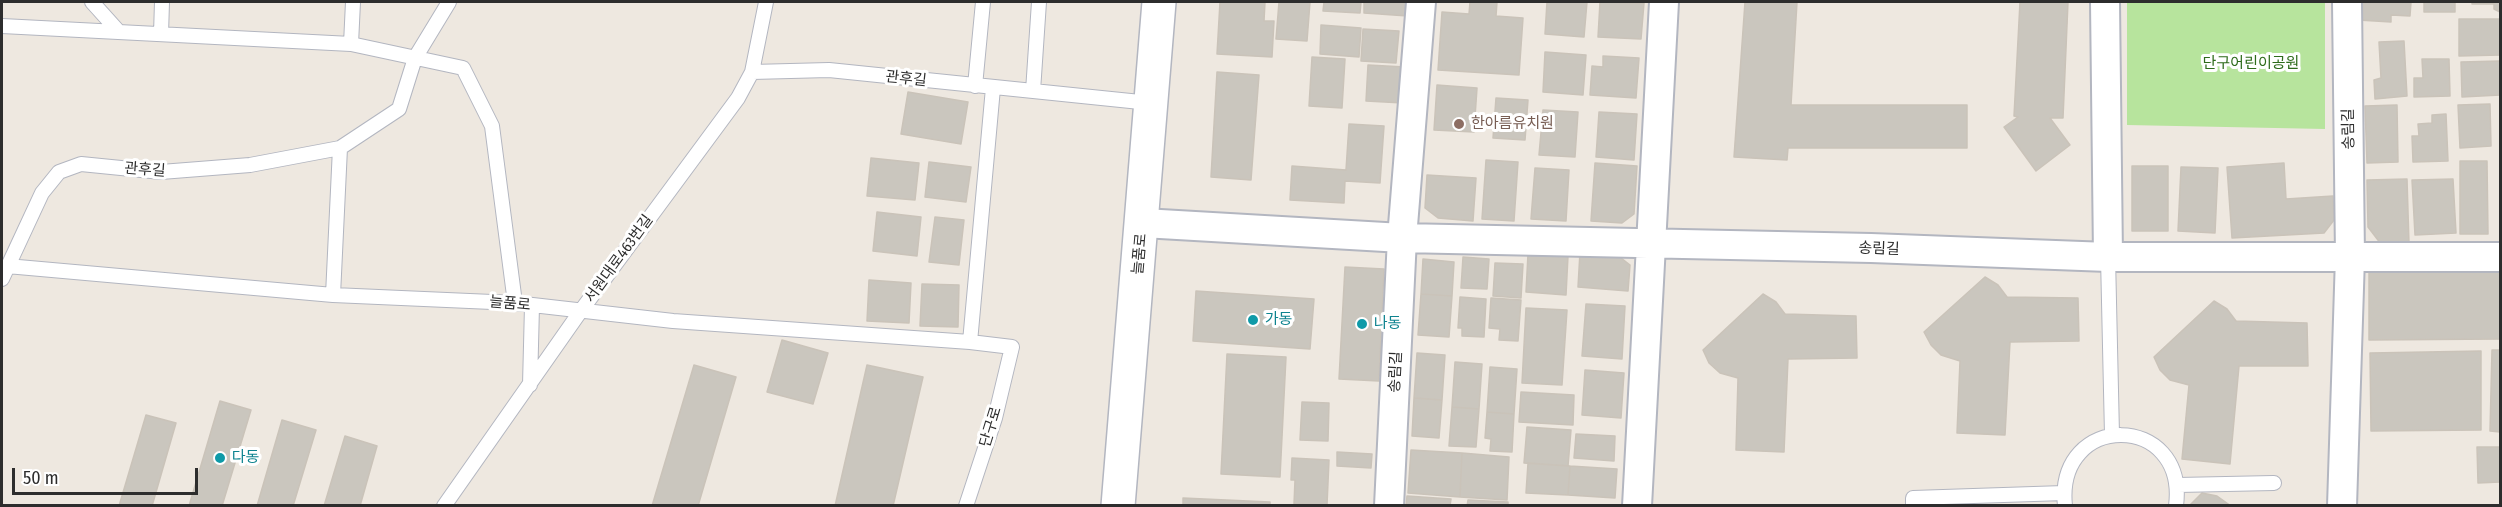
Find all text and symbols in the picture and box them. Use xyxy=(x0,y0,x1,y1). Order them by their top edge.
park label: 단구어린이공원 xyxy=(2203,55,2299,73)
street label: 관후길 xyxy=(884,68,928,90)
street label: 송림길 xyxy=(2340,108,2358,150)
place label: 한아름유치원 xyxy=(1471,115,1554,133)
marker: 한아름유치원 xyxy=(1452,117,1466,131)
street label: 관후길 xyxy=(124,160,166,180)
street label: 서원대로463번길 xyxy=(581,212,657,306)
street label: 늘품로 xyxy=(1129,233,1151,275)
street label: 송림길 xyxy=(1858,239,1900,259)
street label: 늘품로 xyxy=(489,293,531,315)
place label: 가동 xyxy=(1265,311,1293,329)
marker: 가동 xyxy=(1246,313,1260,327)
place label: 나동 xyxy=(1374,315,1402,333)
marker: 나동 xyxy=(1355,317,1369,331)
street label: 송림길 xyxy=(1386,351,1406,393)
street label: 단구로 xyxy=(976,405,1006,449)
place label: 다동 xyxy=(232,449,260,467)
marker: 다동 xyxy=(213,451,227,465)
scale bar xyxy=(15,456,201,494)
text: 50 m xyxy=(23,467,59,489)

